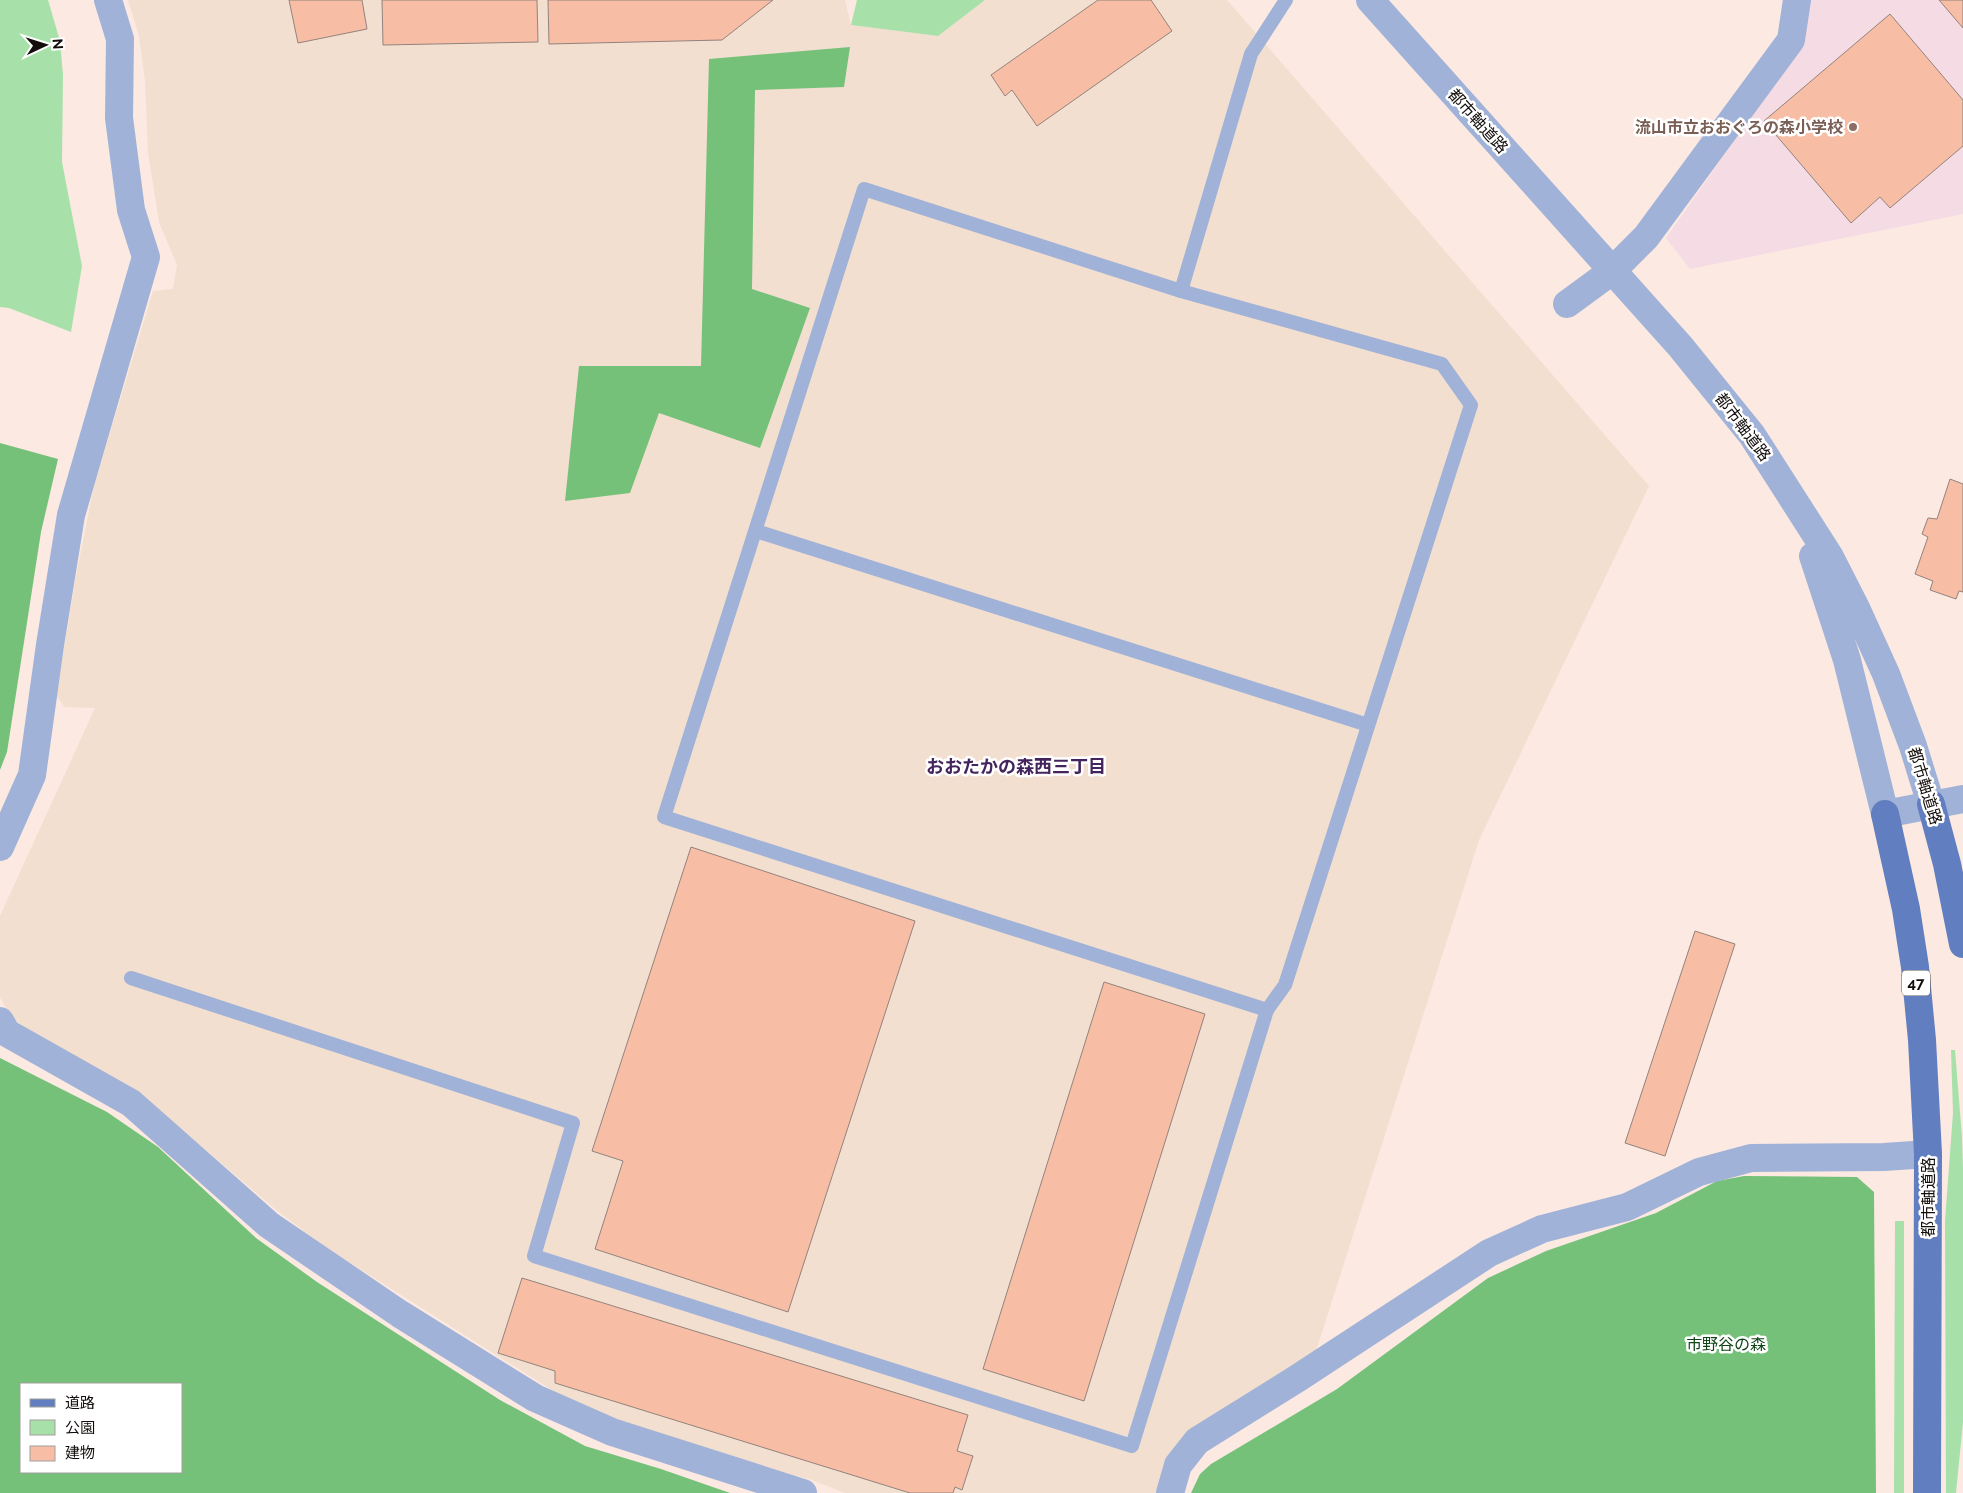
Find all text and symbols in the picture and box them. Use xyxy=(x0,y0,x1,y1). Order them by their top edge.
north arrow xyxy=(20,20,70,70)
text: N xyxy=(50,38,66,50)
street label: 都市軸道路 xyxy=(1444,85,1512,157)
place label: 流山市立おおぐろの森小学校 xyxy=(1635,118,1843,137)
marker: 流山市立おおぐろの森小学校 xyxy=(1847,121,1859,133)
street label: 都市軸道路 xyxy=(1711,389,1775,465)
street label: 都市軸道路 xyxy=(1904,745,1946,827)
district label: おおたかの森西三丁目 xyxy=(926,756,1106,777)
road number: 47 xyxy=(1902,970,1930,996)
street label: 都市軸道路 xyxy=(1919,1157,1938,1237)
park label: 市野谷の森 xyxy=(1686,1335,1766,1354)
legend xyxy=(20,1383,182,1473)
text: 道路 xyxy=(65,1394,95,1412)
text: 公園 xyxy=(65,1419,95,1437)
text: 建物 xyxy=(65,1444,95,1462)

